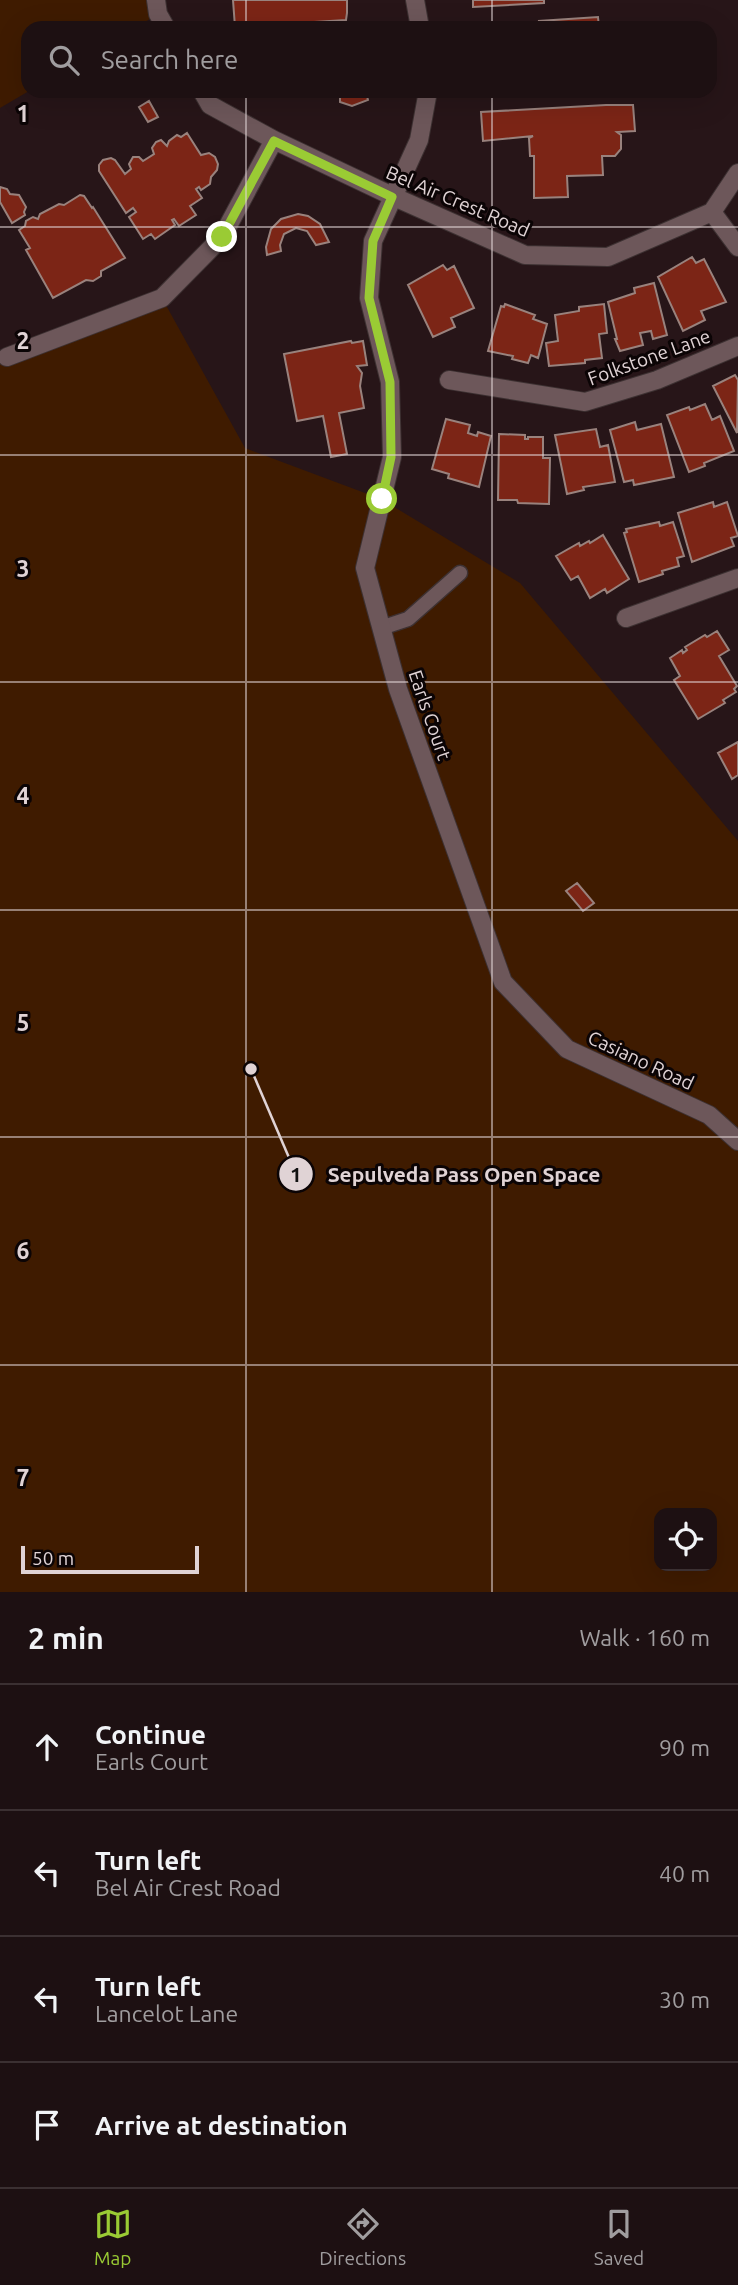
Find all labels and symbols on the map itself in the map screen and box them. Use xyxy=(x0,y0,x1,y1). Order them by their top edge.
text: 1 xyxy=(17,101,29,126)
street label: Bel Air Crest Road xyxy=(383,161,533,241)
route end xyxy=(206,221,237,252)
street label: Folkstone Lane xyxy=(585,325,713,389)
text: 2 xyxy=(17,328,29,353)
route start xyxy=(366,483,397,514)
text: 3 xyxy=(17,556,29,581)
street label: Earls Court xyxy=(404,667,456,763)
text: 4 xyxy=(17,783,30,808)
text: 5 xyxy=(17,1010,29,1035)
street label: Casiano Road xyxy=(585,1026,697,1094)
callout: Sepulveda Pass Open Space xyxy=(279,1153,614,1195)
text: 1 xyxy=(290,1162,302,1186)
text: Sepulveda Pass Open Space xyxy=(328,1162,600,1186)
text: 6 xyxy=(17,1238,30,1263)
text: 7 xyxy=(17,1465,29,1490)
scale bar xyxy=(21,1543,200,1575)

